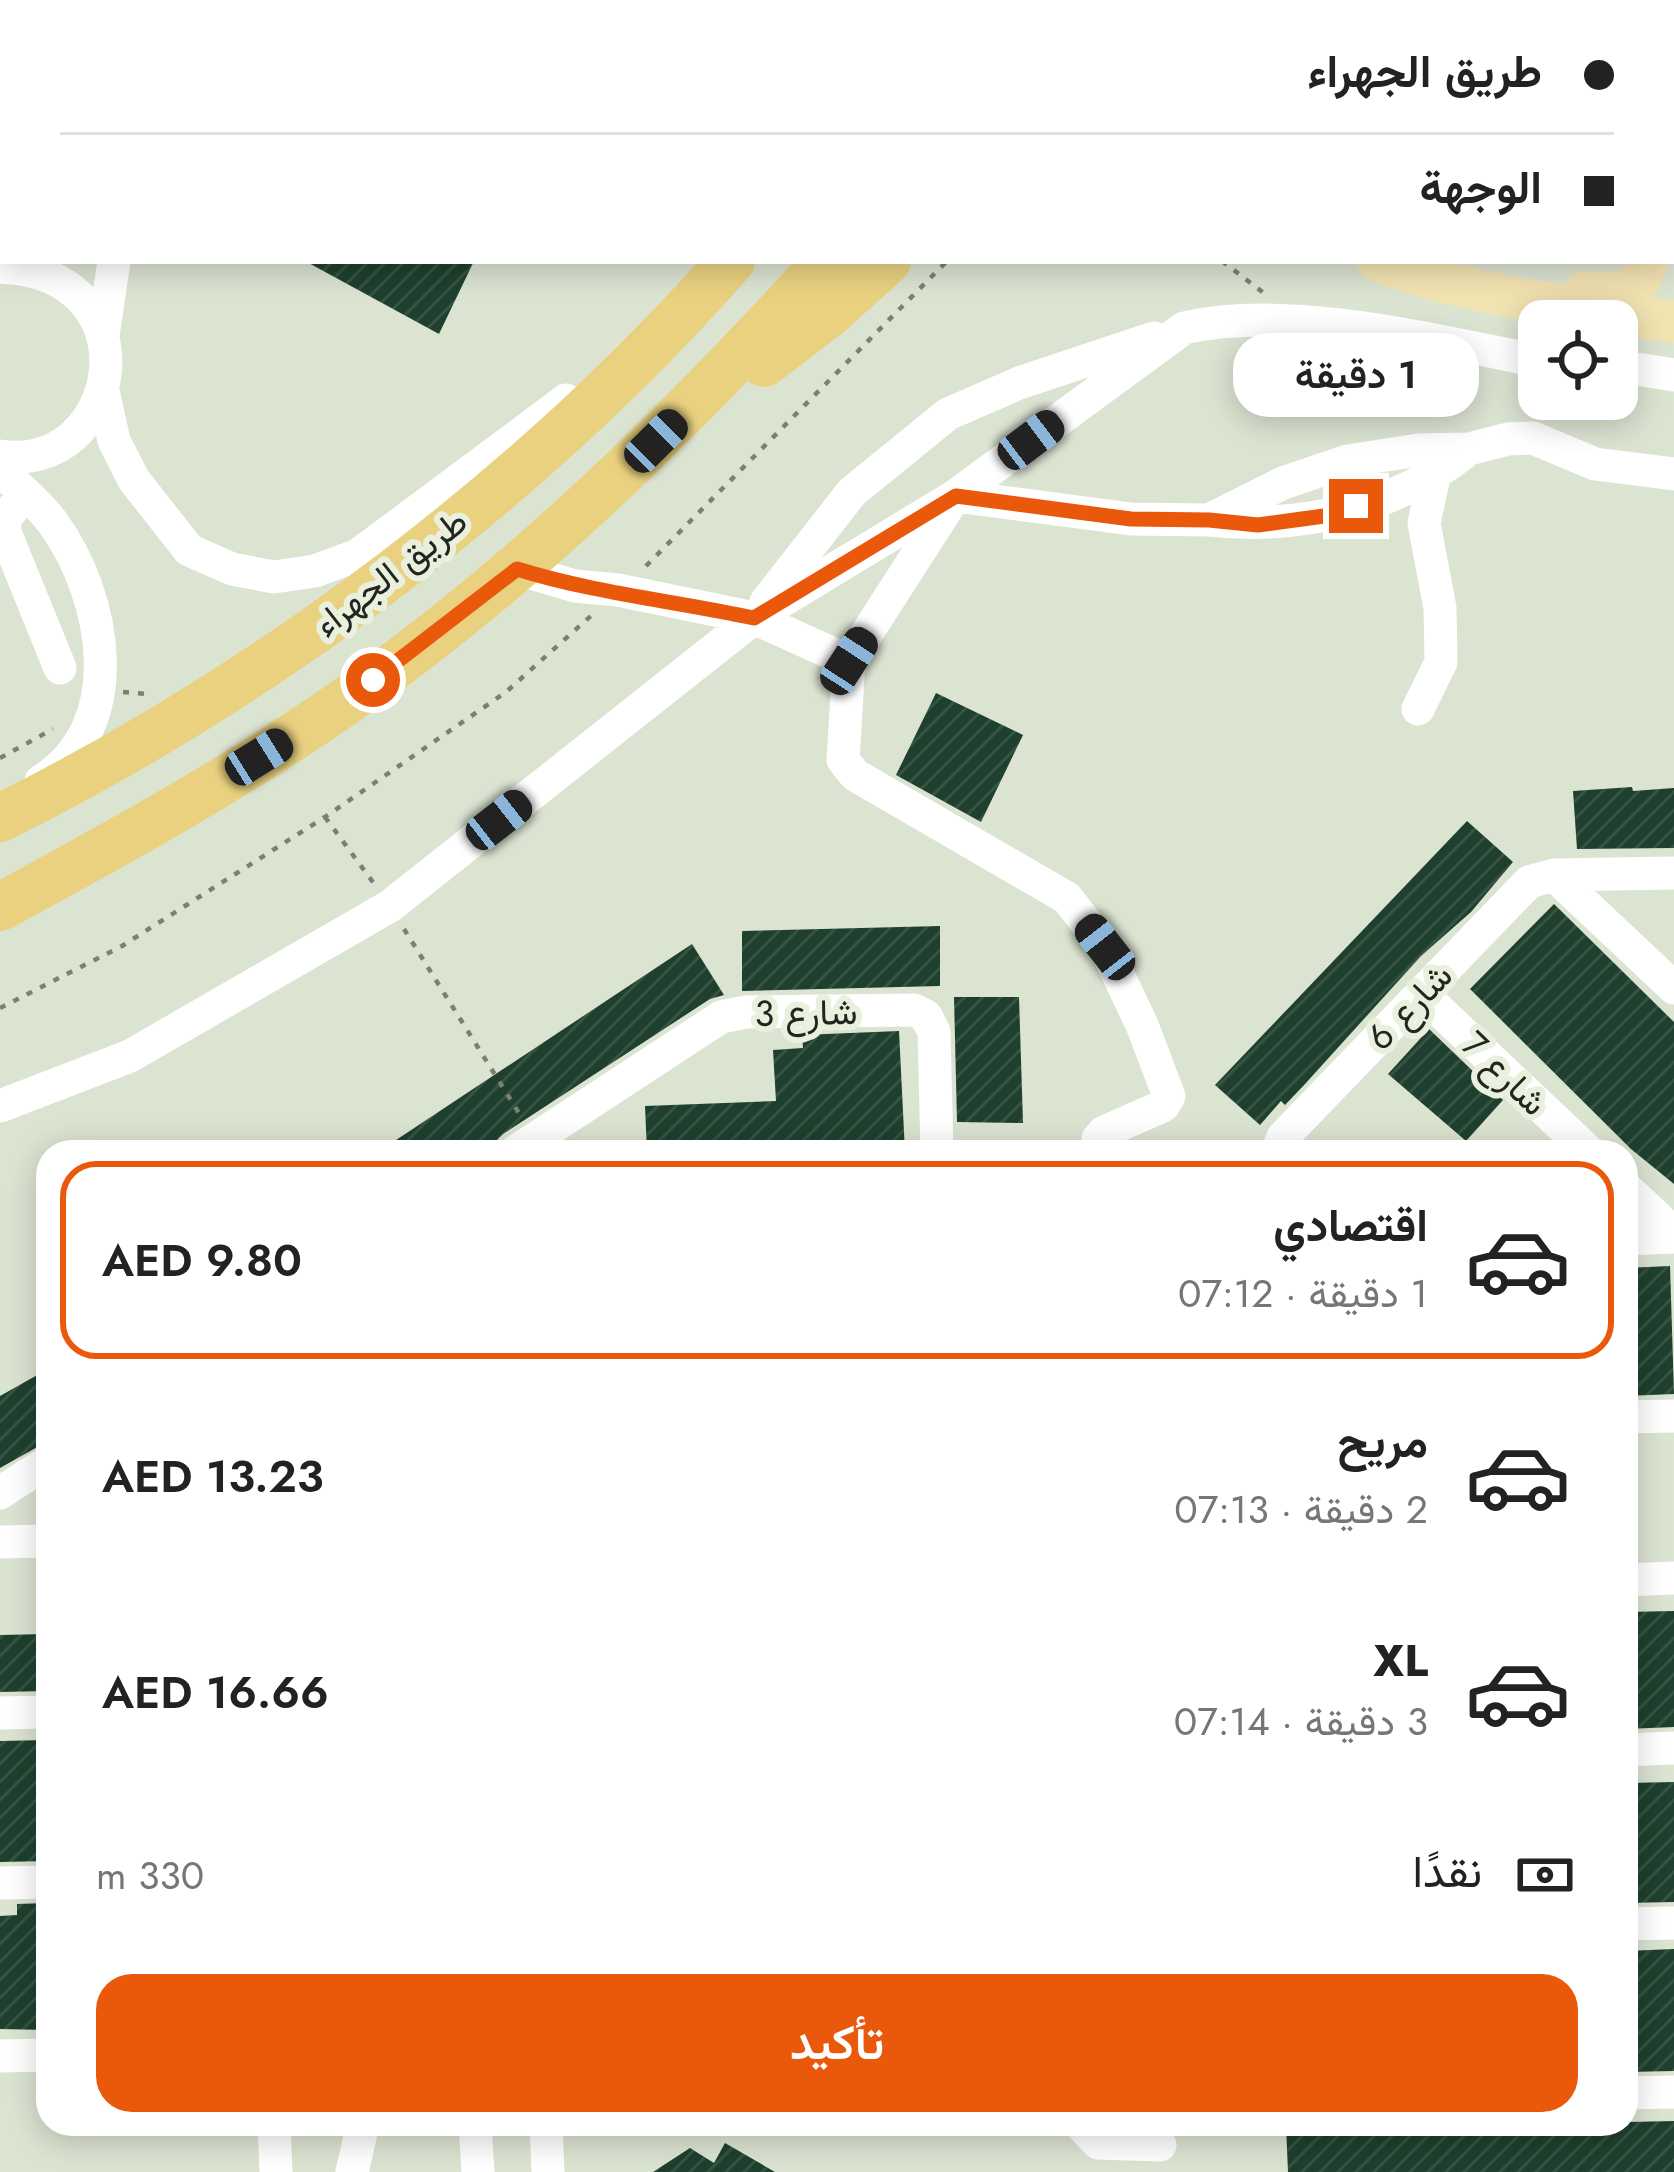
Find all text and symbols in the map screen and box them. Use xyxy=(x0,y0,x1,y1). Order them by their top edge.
text: طريق الجهراء xyxy=(1307,39,1542,104)
text: الوجهة xyxy=(1420,155,1542,220)
map controls xyxy=(1518,300,1638,420)
button: locate xyxy=(1518,300,1638,420)
callout: 1 دقيقة xyxy=(1233,332,1479,416)
text: 1 دقيقة xyxy=(1295,346,1417,403)
car xyxy=(618,403,694,479)
car xyxy=(991,404,1071,476)
route end xyxy=(1329,479,1383,533)
street label: طريق الجهراء xyxy=(302,495,478,649)
car xyxy=(814,621,884,701)
route start xyxy=(346,653,400,707)
car xyxy=(219,723,299,791)
car xyxy=(460,784,538,856)
car xyxy=(1069,908,1141,986)
street label: شارع 6 xyxy=(1354,951,1464,1061)
street label: شارع 3 xyxy=(754,985,858,1039)
street label: شارع 7 xyxy=(1450,1019,1560,1127)
text: اقتصادي xyxy=(1273,1193,1428,1258)
icon: car xyxy=(1464,1206,1572,1314)
text: AED 9.80 xyxy=(102,1228,302,1293)
text: 1 دقيقة · 07:12 xyxy=(1178,1265,1428,1322)
text: مريح xyxy=(1337,1409,1428,1474)
icon: car xyxy=(1464,1422,1572,1530)
text: AED 13.23 xyxy=(102,1444,324,1509)
text: 2 دقيقة · 07:13 xyxy=(1174,1481,1428,1538)
text: XL xyxy=(1373,1628,1428,1693)
icon: car xyxy=(1464,1638,1572,1746)
text: AED 16.66 xyxy=(102,1660,329,1725)
text: 3 دقيقة · 07:14 xyxy=(1174,1693,1428,1750)
text: نقدًا xyxy=(1412,1839,1482,1904)
icon: cash xyxy=(1512,1842,1578,1908)
text: 330 m xyxy=(96,1847,204,1904)
button: تأكيد xyxy=(96,1974,1578,2112)

